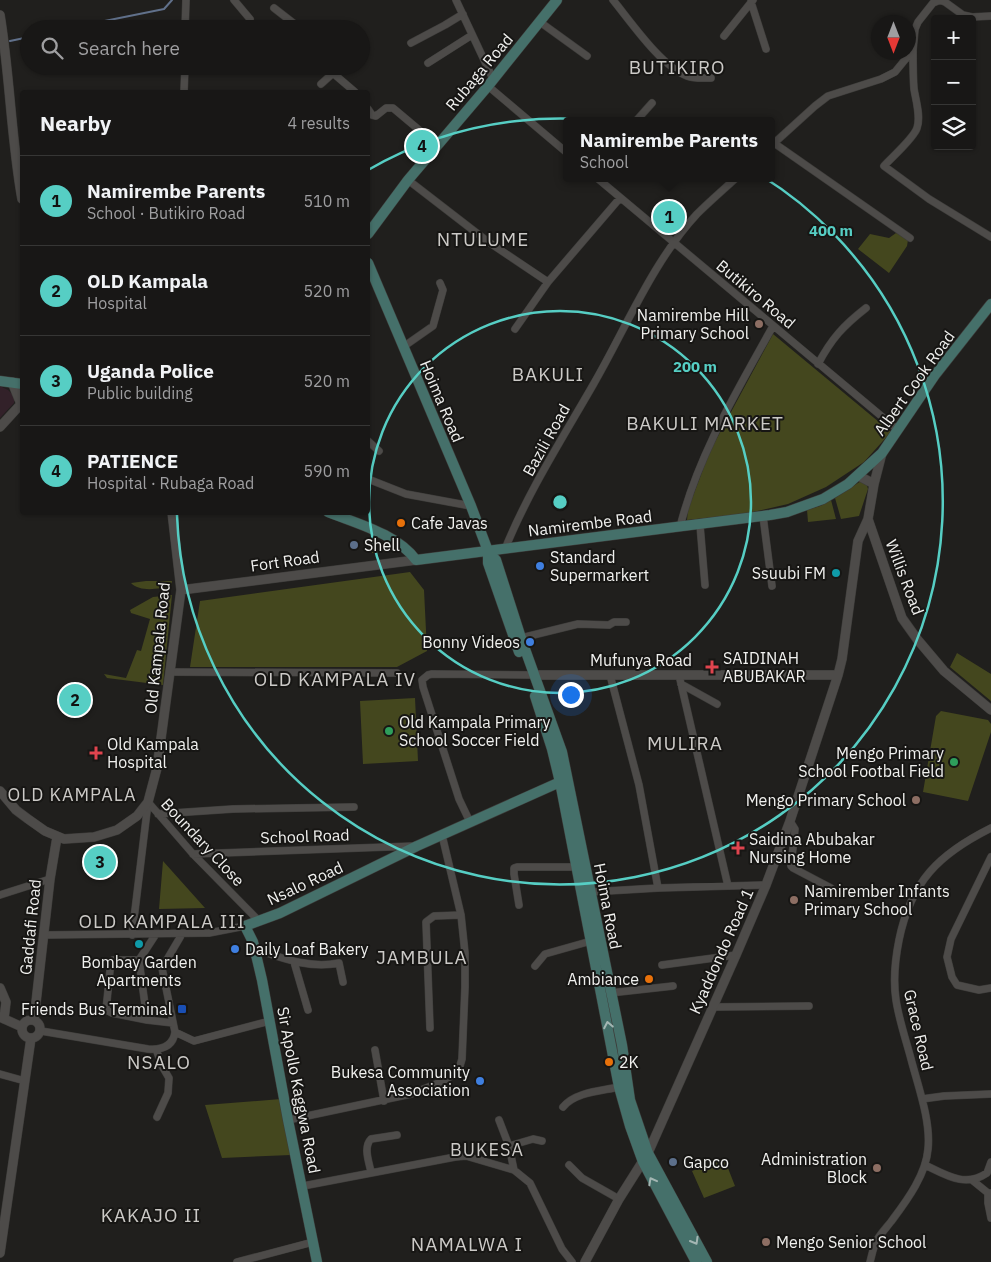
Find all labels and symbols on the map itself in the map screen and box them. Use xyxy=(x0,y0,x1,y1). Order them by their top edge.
north arrow xyxy=(871,15,916,60)
street label: Rubaga Road xyxy=(441,29,517,115)
district label: BUTIKIRO xyxy=(629,55,725,79)
pin: 4 xyxy=(406,127,438,165)
pin: 1 xyxy=(653,198,685,236)
text: 400 m xyxy=(809,221,853,240)
district label: NTULUME xyxy=(437,227,529,251)
street label: Butikiro Road xyxy=(712,255,800,333)
place label: Namirembe Hill Primary School xyxy=(637,305,749,343)
marker: Namirembe Hill Primary School xyxy=(753,318,765,330)
street label: Albert Cook Road xyxy=(869,327,959,439)
street label: Hoima Road xyxy=(416,357,468,445)
text: 200 m xyxy=(673,357,717,376)
district label: BAKULI xyxy=(512,362,584,386)
street label: Bazili Road xyxy=(518,400,574,480)
district label: BAKULI MARKET xyxy=(626,411,784,435)
centre of rings xyxy=(551,493,569,511)
street label: Namirembe Road xyxy=(527,505,653,541)
place label: Cafe Javas xyxy=(411,513,488,533)
marker: Cafe Javas xyxy=(395,517,407,529)
place label: Shell xyxy=(364,535,400,555)
street label: Willis Road xyxy=(881,536,929,618)
marker: Shell xyxy=(348,539,360,551)
street label: Fort Road xyxy=(249,546,321,576)
place label: Standard Supermarkert xyxy=(550,547,649,585)
marker: Standard Supermarkert xyxy=(534,560,546,572)
place label: Ssuubi FM xyxy=(752,563,826,583)
marker: Ssuubi FM xyxy=(830,567,842,579)
street label: Old Kampala Road xyxy=(140,581,174,715)
place label: Bonny Videos xyxy=(422,632,520,652)
marker: Bonny Videos xyxy=(524,636,536,648)
place label: SAIDINAH ABUBAKAR xyxy=(723,648,806,686)
street label: Mufunya Road xyxy=(590,650,692,670)
marker: SAIDINAH ABUBAKAR xyxy=(705,660,719,674)
district label: OLD KAMPALA IV xyxy=(254,667,416,691)
pin: 2 xyxy=(59,681,91,719)
your location xyxy=(558,682,584,708)
place label: Old Kampala Primary School Soccer Field xyxy=(399,712,551,750)
marker: Old Kampala Primary School Soccer Field xyxy=(383,725,395,737)
district label: MULIRA xyxy=(647,731,723,755)
place label: Old Kampala Hospital xyxy=(107,734,199,772)
place label: Mengo Primary School Footbal Field xyxy=(798,743,944,781)
marker: Old Kampala Hospital xyxy=(89,746,103,760)
marker: Mengo Primary School Footbal Field xyxy=(948,756,960,768)
district label: OLD KAMPALA xyxy=(7,783,137,806)
place label: Mengo Primary School xyxy=(746,790,906,810)
street label: Boundary Close xyxy=(157,794,249,890)
marker: Mengo Primary School xyxy=(910,794,922,806)
street label: School Road xyxy=(260,824,350,848)
place label: Saidina Abubakar Nursing Home xyxy=(749,829,875,867)
marker: Saidina Abubakar Nursing Home xyxy=(731,841,745,855)
pin: 3 xyxy=(84,843,116,881)
street label: Nsalo Road xyxy=(264,857,346,909)
street label: Hoima Road xyxy=(590,861,626,951)
street label: Gaddafi Road xyxy=(15,878,45,976)
place label: Namirember Infants Primary School xyxy=(804,881,950,919)
street label: Kyaddondo Road 1 xyxy=(684,885,758,1017)
marker: Namirember Infants Primary School xyxy=(788,894,800,906)
district label: OLD KAMPALA III xyxy=(78,909,246,933)
marker: Bombay Garden Apartments xyxy=(133,938,145,950)
place label: Daily Loaf Bakery xyxy=(245,939,369,959)
marker: Daily Loaf Bakery xyxy=(229,943,241,955)
district label: JAMBULA xyxy=(376,945,468,969)
place label: Bombay Garden Apartments xyxy=(81,952,197,990)
place label: Ambiance xyxy=(567,969,639,989)
marker: Ambiance xyxy=(643,973,655,985)
street label: Grace Road xyxy=(900,987,938,1073)
place label: Friends Bus Terminal xyxy=(21,999,172,1019)
marker: Friends Bus Terminal xyxy=(176,1003,188,1015)
street label: Sir Apollo Kaggwa Road xyxy=(273,1005,325,1175)
one-way arrow xyxy=(603,1021,613,1030)
district label: NSALO xyxy=(127,1050,191,1074)
place label: 2K xyxy=(619,1052,639,1072)
marker: 2K xyxy=(603,1056,615,1068)
place label: Bukesa Community Association xyxy=(331,1062,470,1100)
marker: Bukesa Community Association xyxy=(474,1075,486,1087)
district label: BUKESA xyxy=(450,1138,524,1161)
place label: Administration Block xyxy=(761,1149,868,1187)
place label: Gapco xyxy=(683,1152,729,1172)
marker: Gapco xyxy=(667,1156,679,1168)
marker: Administration Block xyxy=(871,1162,883,1174)
one-way arrow xyxy=(648,1177,658,1186)
district label: KAKAJO II xyxy=(101,1203,201,1227)
district label: NAMALWA I xyxy=(411,1232,523,1256)
place label: Mengo Senior School xyxy=(776,1232,926,1252)
one-way arrow xyxy=(689,1235,699,1244)
marker: Mengo Senior School xyxy=(760,1236,772,1248)

